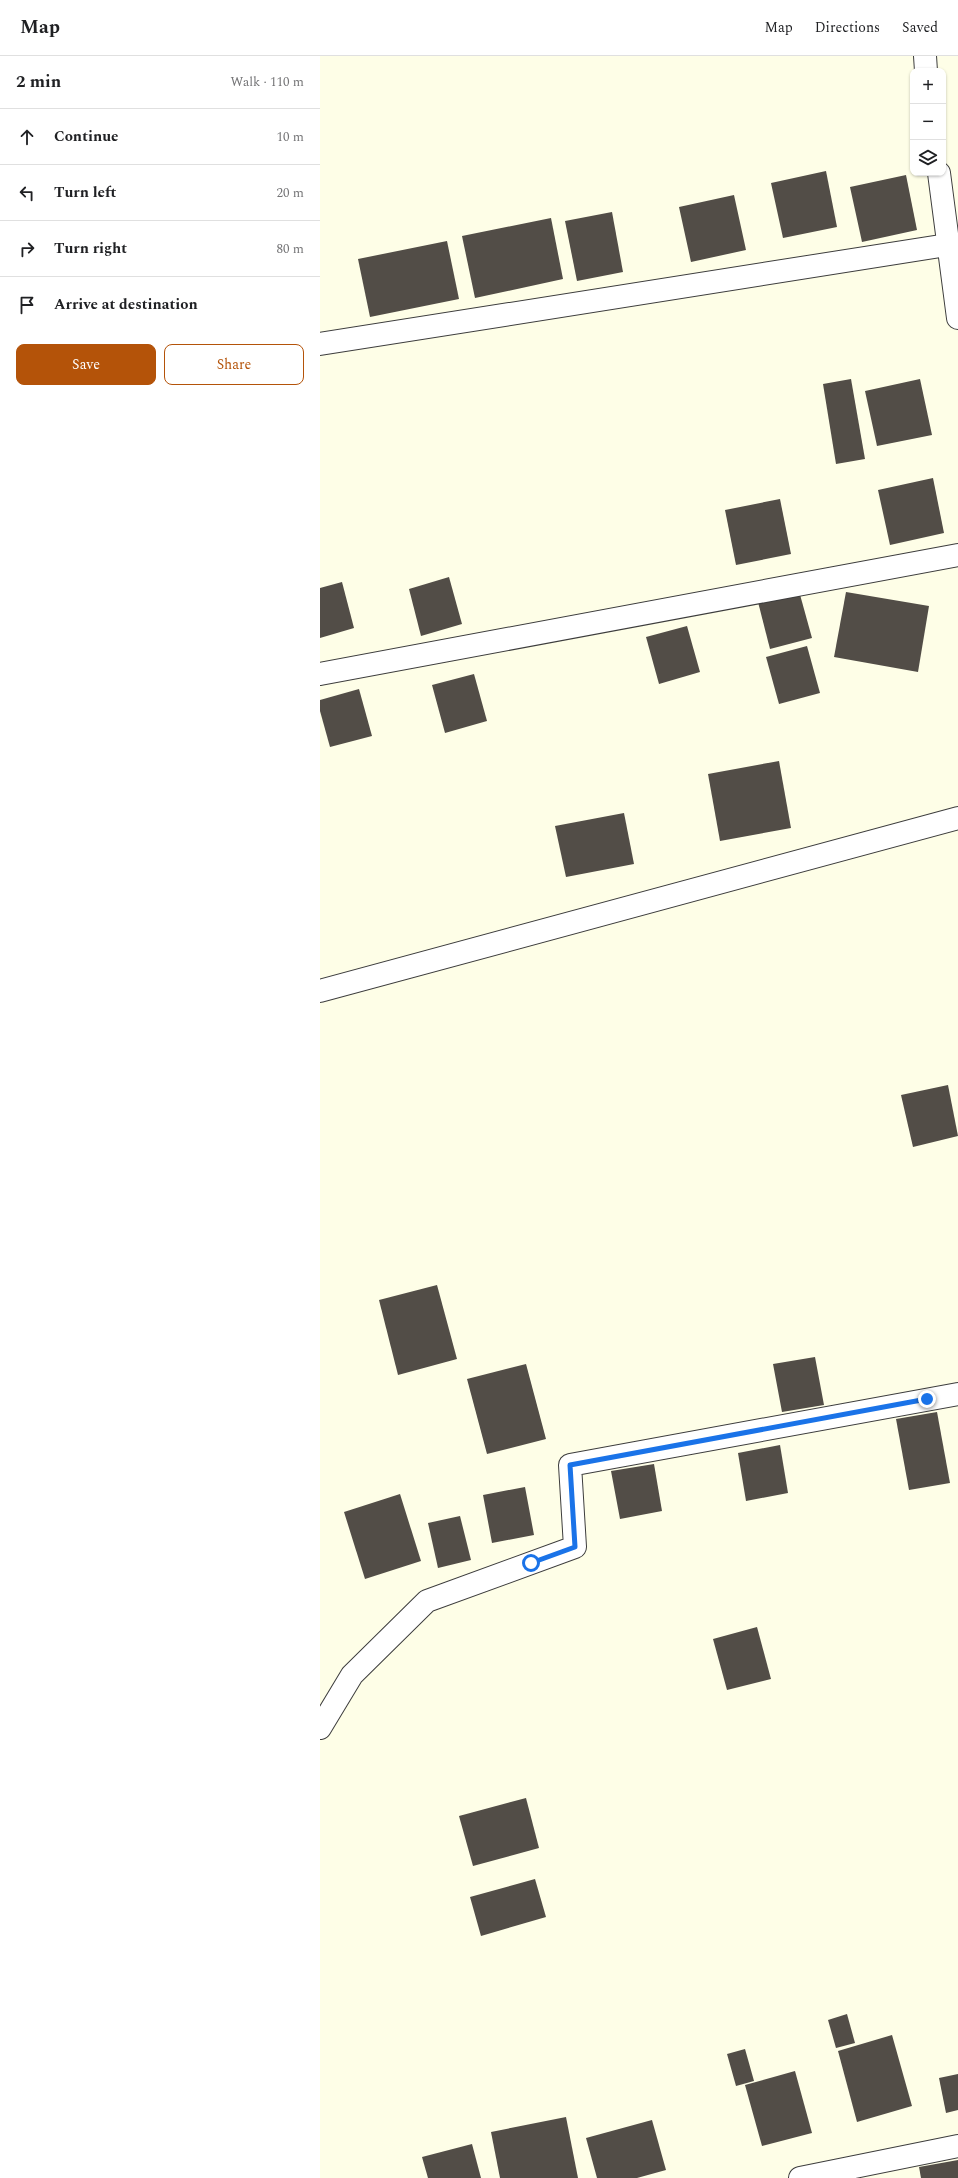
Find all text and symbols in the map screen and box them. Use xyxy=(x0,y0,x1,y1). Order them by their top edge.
text: Map xyxy=(20,13,60,42)
text: Map xyxy=(765,17,793,38)
text: Directions xyxy=(815,17,880,38)
text: Saved xyxy=(902,17,938,38)
map controls xyxy=(910,68,946,176)
button: + xyxy=(910,68,946,104)
text: 2 min xyxy=(16,69,61,95)
text: Walk · 110 m xyxy=(230,72,304,92)
button: − xyxy=(910,104,946,140)
text: Continue xyxy=(54,125,119,148)
icon: ahead xyxy=(16,126,38,148)
text: 10 m xyxy=(277,127,304,147)
button: layers xyxy=(910,140,946,176)
text: Turn left xyxy=(54,181,116,204)
icon: left xyxy=(16,182,38,204)
text: 20 m xyxy=(277,183,304,203)
text: Turn right xyxy=(54,237,127,260)
icon: right xyxy=(16,238,38,260)
text: 80 m xyxy=(277,239,304,259)
text: Arrive at destination xyxy=(54,293,198,316)
icon: arrive xyxy=(16,294,38,316)
button: Save xyxy=(16,344,156,385)
button: Share xyxy=(164,344,304,385)
route end xyxy=(918,1390,936,1408)
route start xyxy=(522,1554,540,1572)

